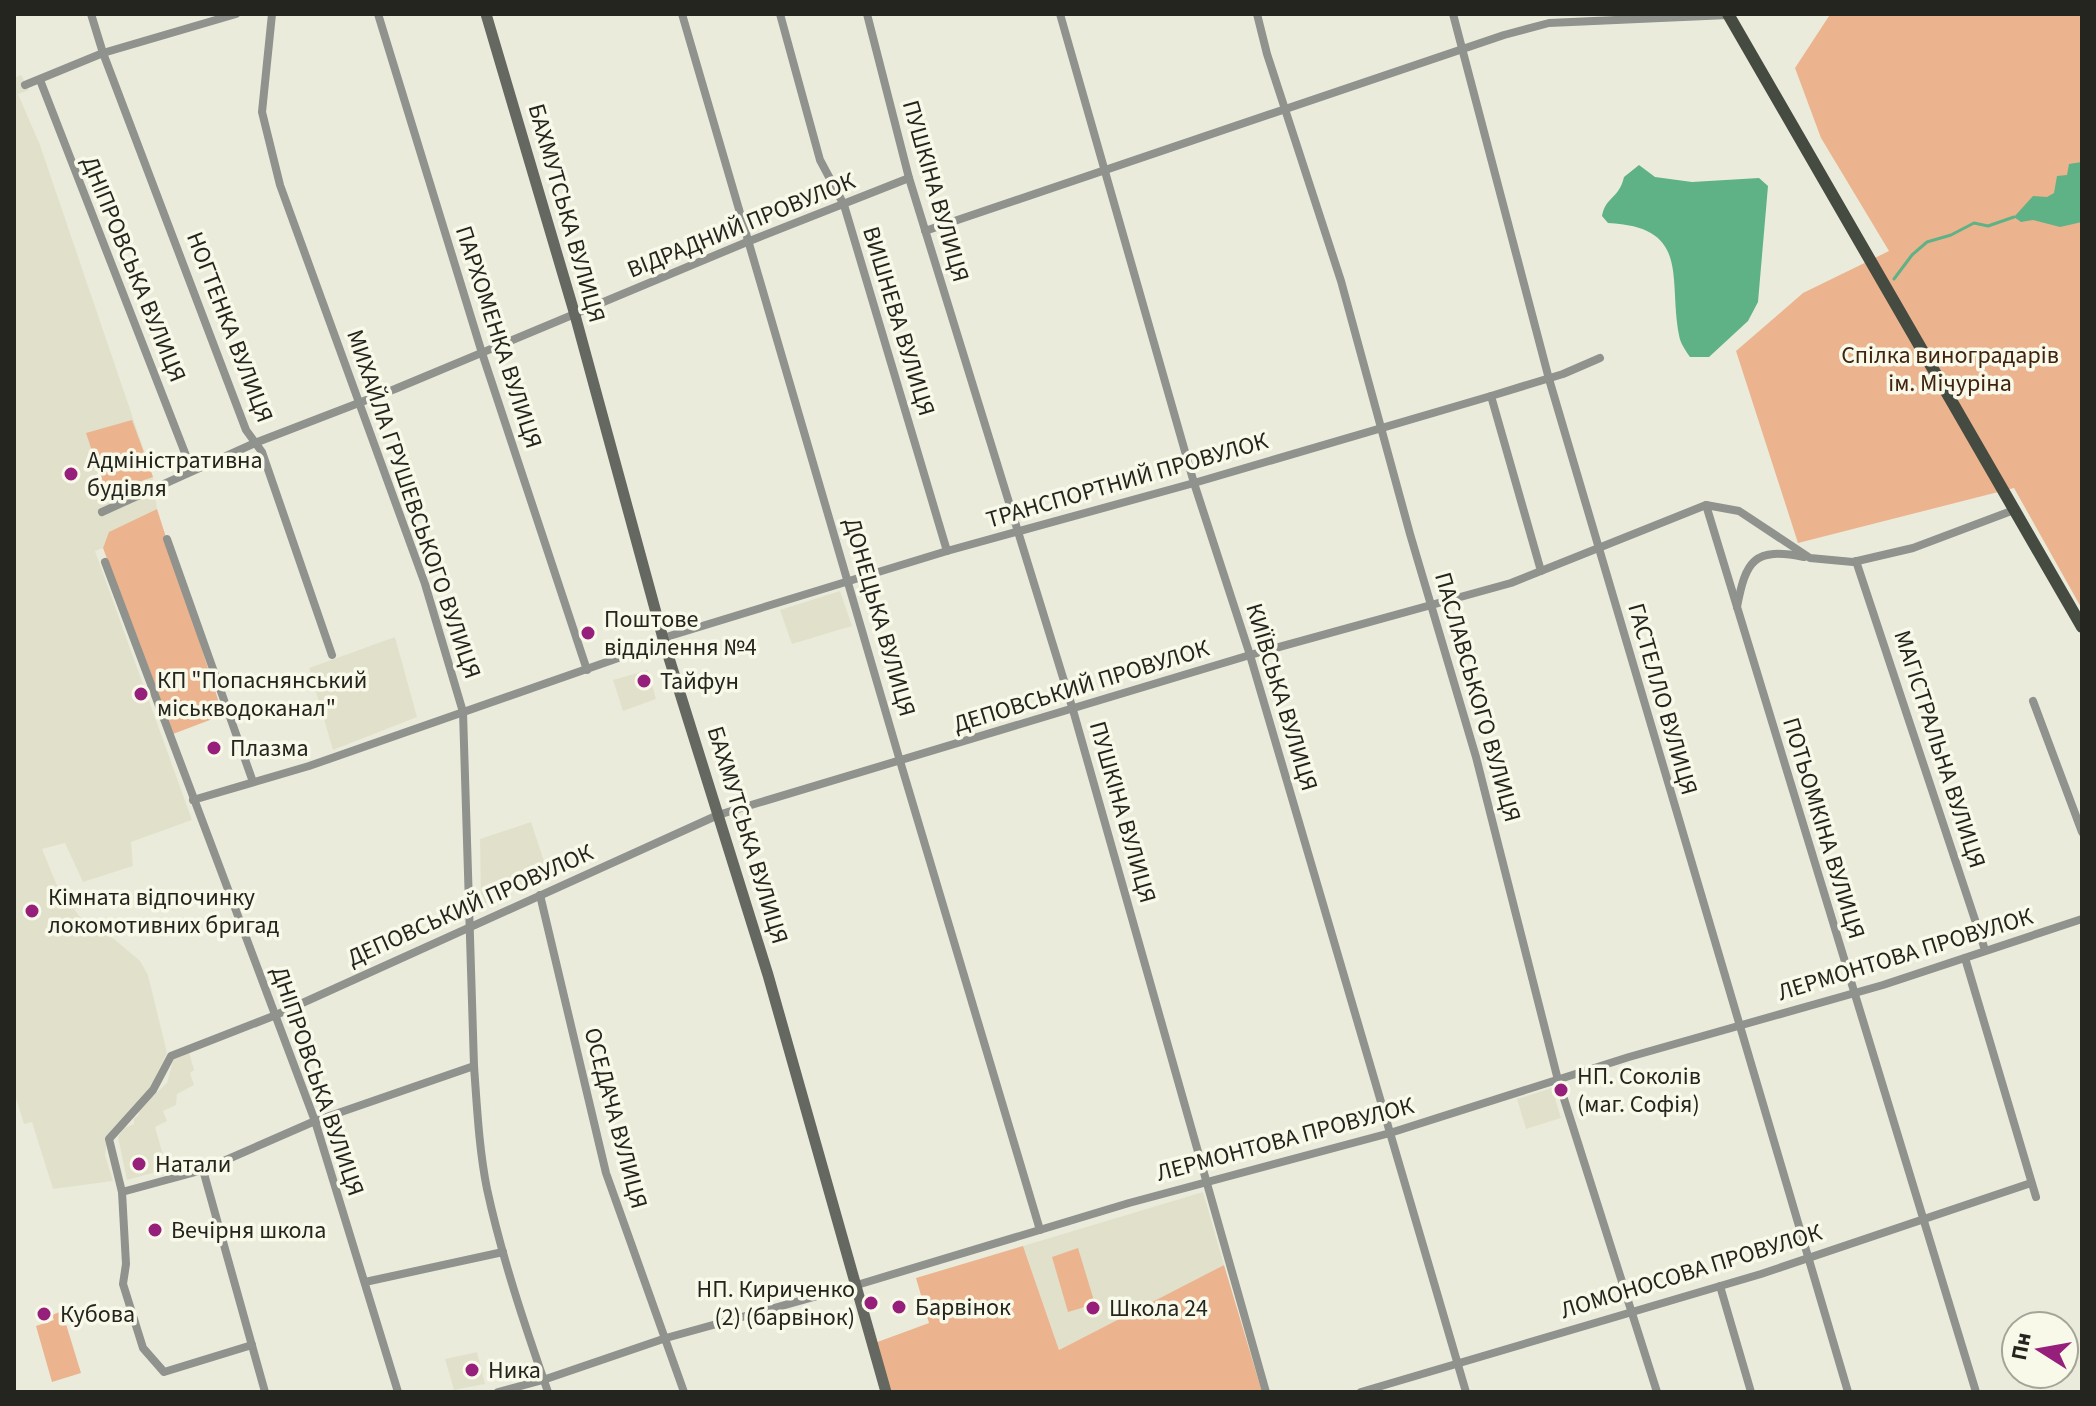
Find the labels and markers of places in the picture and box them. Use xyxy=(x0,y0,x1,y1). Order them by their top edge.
place label: Адміністративна будівля xyxy=(87,443,263,506)
marker: Адміністративна будівля xyxy=(62,465,80,483)
place label: Поштове відділення №4 xyxy=(604,602,757,665)
marker: Поштове відділення №4 xyxy=(579,624,597,642)
place label: КП "Попаснянський міськводоканал" xyxy=(157,663,367,726)
place label: Тайфун xyxy=(660,664,739,699)
marker: Тайфун xyxy=(635,672,653,690)
marker: КП "Попаснянський міськводоканал" xyxy=(132,685,150,703)
place label: Плазма xyxy=(230,731,309,766)
marker: Плазма xyxy=(205,739,223,757)
place label: Кімната відпочинку локомотивних бригад xyxy=(48,880,279,943)
marker: Кімната відпочинку локомотивних бригад xyxy=(23,902,41,920)
place label: НП. Соколів (маг. Софія) xyxy=(1577,1059,1701,1122)
marker: НП. Соколів (маг. Софія) xyxy=(1552,1081,1570,1099)
place label: Натали xyxy=(155,1147,231,1182)
marker: Натали xyxy=(130,1155,148,1173)
place label: Вечірня школа xyxy=(171,1213,326,1248)
marker: Вечірня школа xyxy=(146,1221,164,1239)
place label: НП. Кириченко (2) (барвінок) xyxy=(697,1272,855,1335)
place label: Барвінок xyxy=(915,1290,1011,1325)
place label: Школа 24 xyxy=(1109,1291,1208,1326)
marker: НП. Кириченко (2) (барвінок) xyxy=(862,1294,880,1312)
place label: Кубова xyxy=(60,1297,135,1332)
marker: Барвінок xyxy=(890,1298,908,1316)
marker: Школа 24 xyxy=(1084,1299,1102,1317)
marker: Кубова xyxy=(35,1305,53,1323)
place label: Ника xyxy=(488,1353,541,1388)
marker: Ника xyxy=(463,1361,481,1379)

